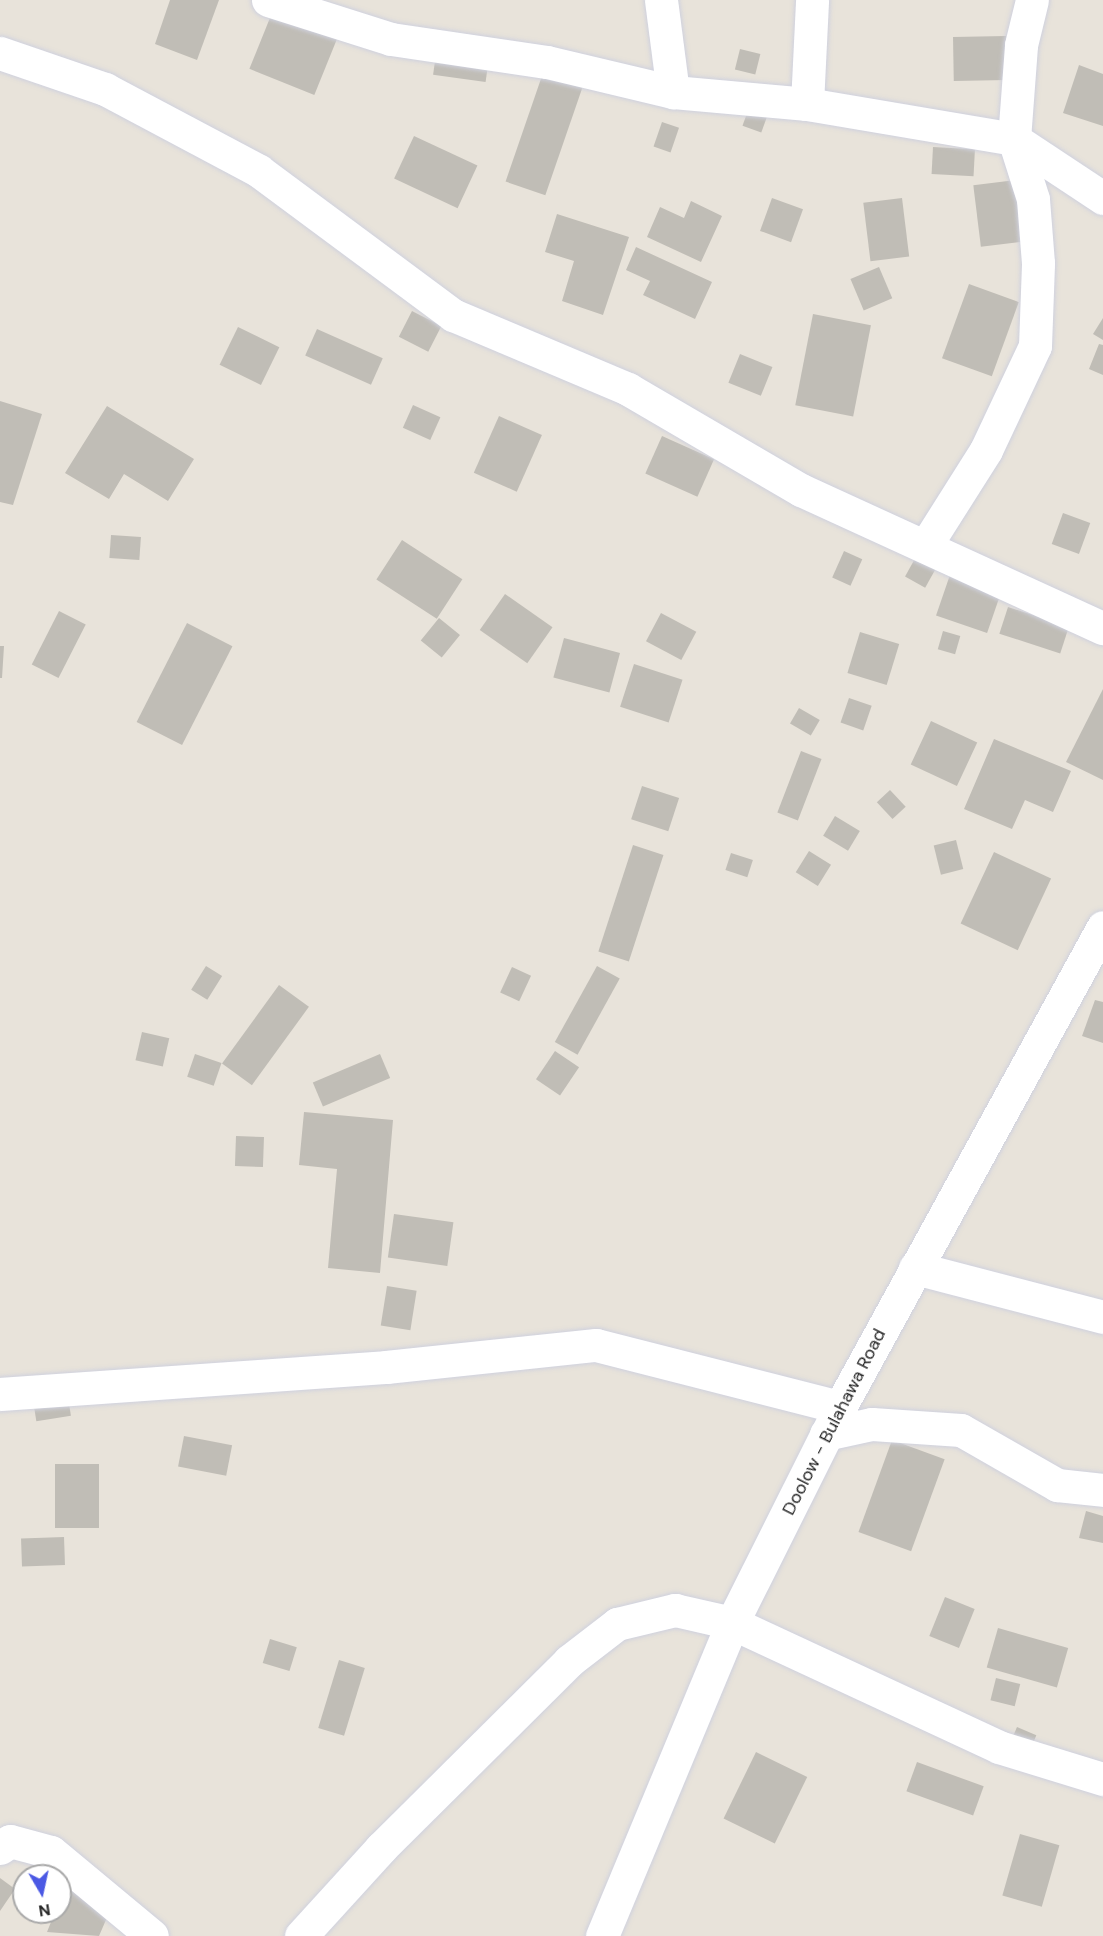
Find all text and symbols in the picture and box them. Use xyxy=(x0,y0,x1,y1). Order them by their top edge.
street label: Doolow - Bulahawa Road xyxy=(778,1325,890,1519)
north arrow xyxy=(12,1864,72,1924)
text: N xyxy=(37,1899,52,1922)

